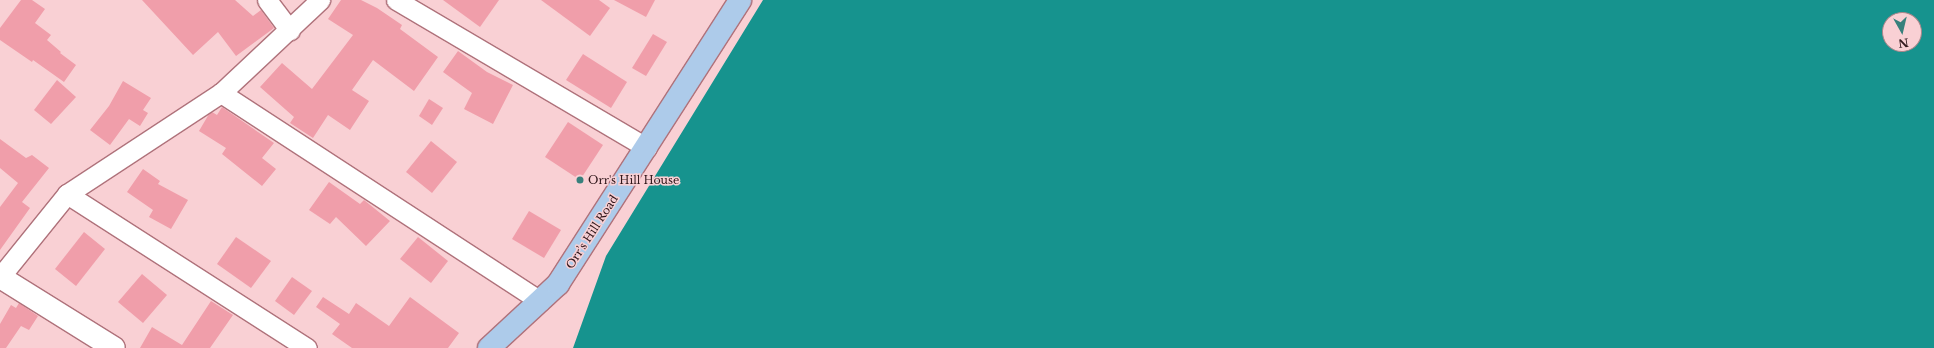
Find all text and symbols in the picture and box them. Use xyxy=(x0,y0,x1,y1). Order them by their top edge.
north arrow xyxy=(1882,12,1922,52)
text: N xyxy=(1897,35,1910,51)
place label: Orr's Hill House xyxy=(588,173,679,187)
marker: Orr's Hill House xyxy=(575,175,585,185)
street label: Orr’s Hill Road xyxy=(563,193,621,271)

